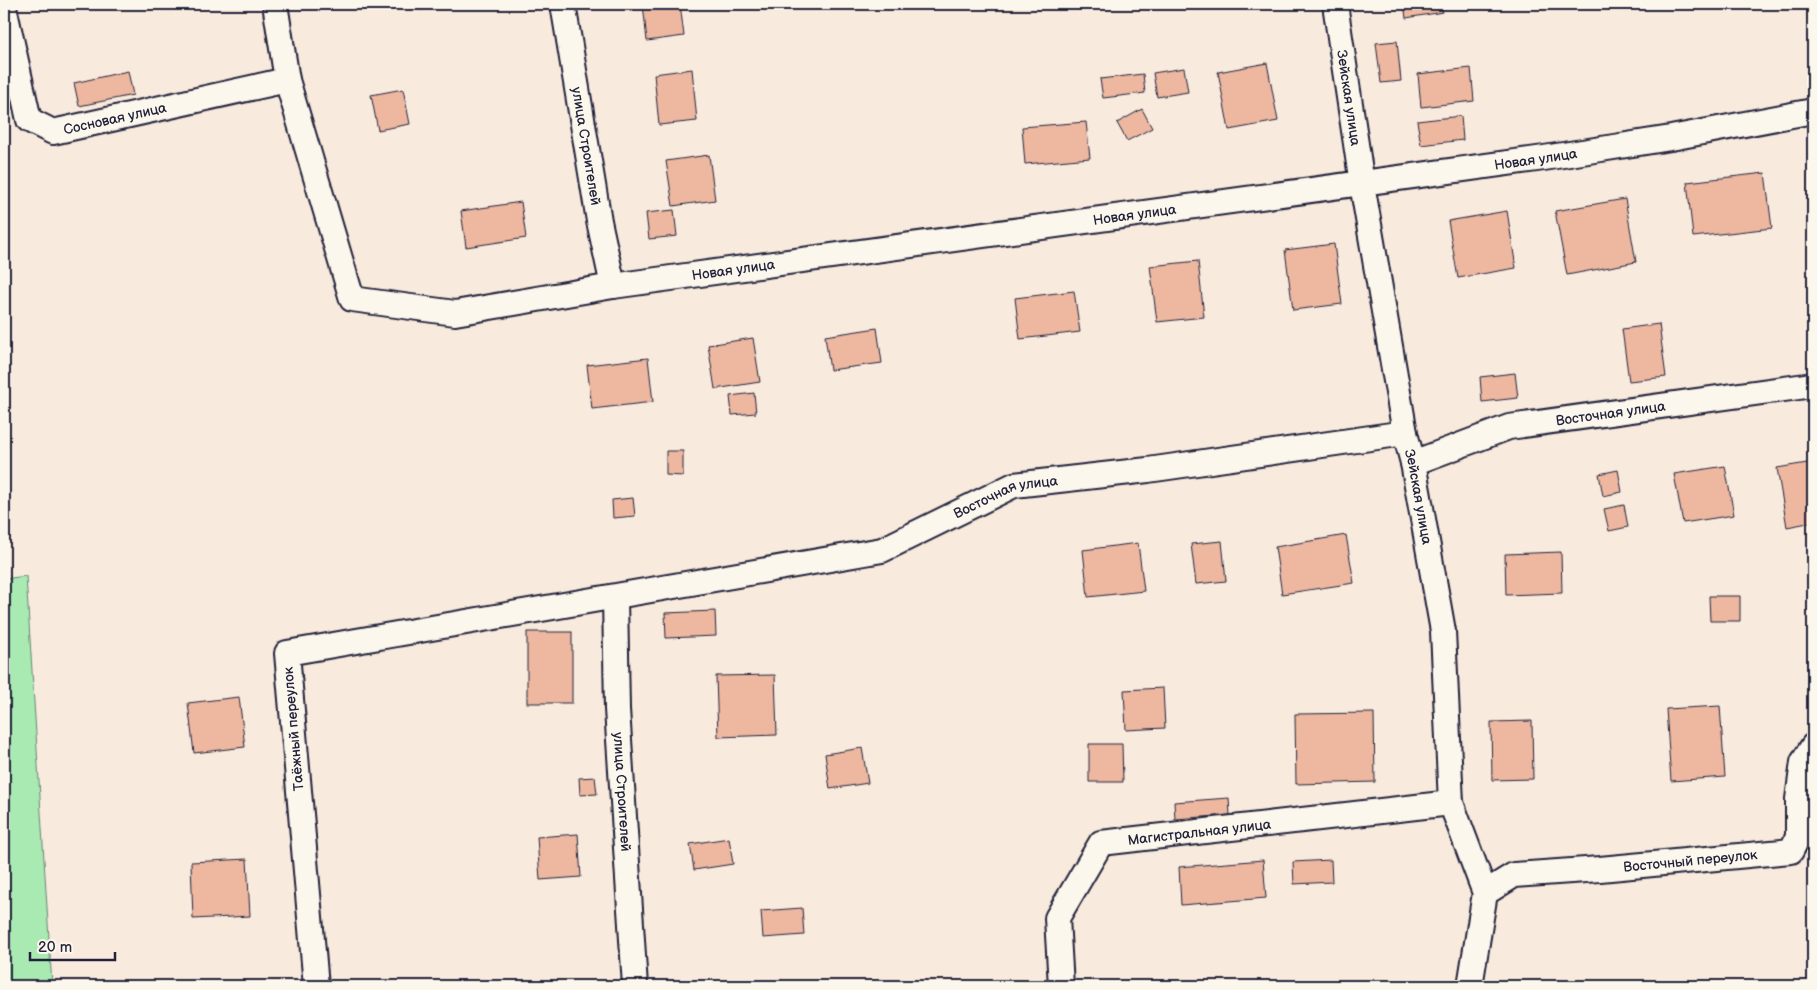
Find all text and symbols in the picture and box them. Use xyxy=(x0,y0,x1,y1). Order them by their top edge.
street label: Зейская улица xyxy=(1333,49,1364,148)
street label: улица Строителей xyxy=(568,86,604,207)
street label: Сосновая улица xyxy=(62,99,169,138)
street label: Новая улица xyxy=(1493,145,1579,174)
street label: Новая улица xyxy=(1092,201,1178,229)
street label: Новая улица xyxy=(691,256,777,284)
street label: Восточная улица xyxy=(1555,397,1667,429)
street label: Зейская улица xyxy=(1401,447,1436,547)
street label: Восточная улица xyxy=(951,472,1059,522)
street label: Таёжный переулок xyxy=(280,666,307,792)
street label: улица Строителей xyxy=(610,732,634,852)
street label: Магистральная улица xyxy=(1127,816,1273,849)
street label: Восточный переулок xyxy=(1623,846,1759,876)
scale bar xyxy=(30,930,115,962)
text: 20 m xyxy=(38,938,72,957)

